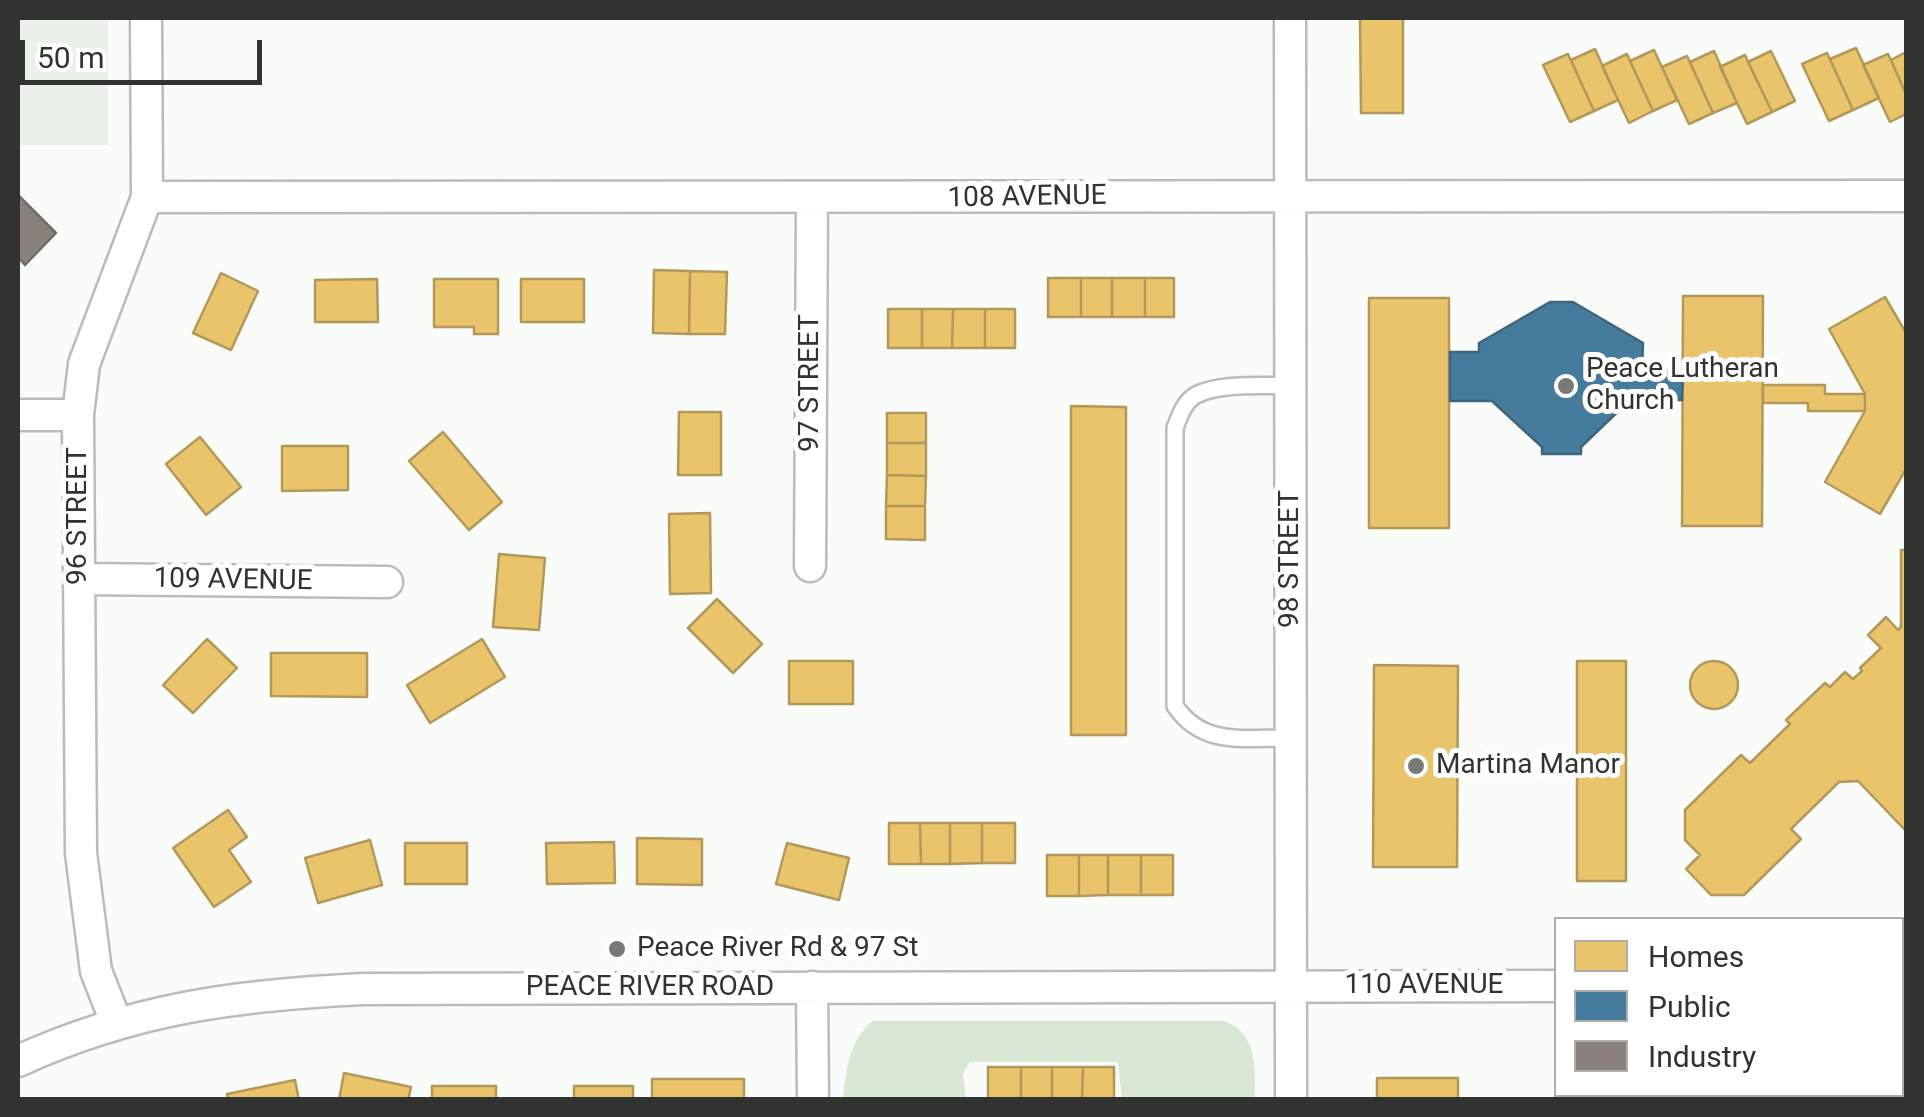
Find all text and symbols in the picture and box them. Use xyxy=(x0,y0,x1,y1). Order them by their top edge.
scale bar xyxy=(25,20,268,82)
text: 50 m xyxy=(37,40,104,75)
street label: 108 AVENUE xyxy=(947,180,1107,216)
street label: 97 STREET xyxy=(794,314,828,452)
place label: Peace Lutheran Church xyxy=(1586,353,1779,419)
marker: Peace Lutheran Church xyxy=(1555,375,1577,397)
street label: 96 STREET xyxy=(62,447,96,585)
street label: 98 STREET xyxy=(1274,490,1308,628)
street label: 109 AVENUE xyxy=(153,563,313,599)
place label: Martina Manor xyxy=(1436,749,1620,783)
marker: Martina Manor xyxy=(1405,755,1427,777)
legend xyxy=(1554,917,1904,1097)
place label: Peace River Rd & 97 St xyxy=(637,932,918,966)
marker: Peace River Rd & 97 St xyxy=(606,938,628,960)
text: Homes xyxy=(1648,939,1744,974)
street label: 110 AVENUE xyxy=(1344,969,1504,1003)
street label: PEACE RIVER ROAD xyxy=(526,971,774,1005)
text: Public xyxy=(1648,989,1731,1024)
text: Industry xyxy=(1648,1039,1756,1074)

